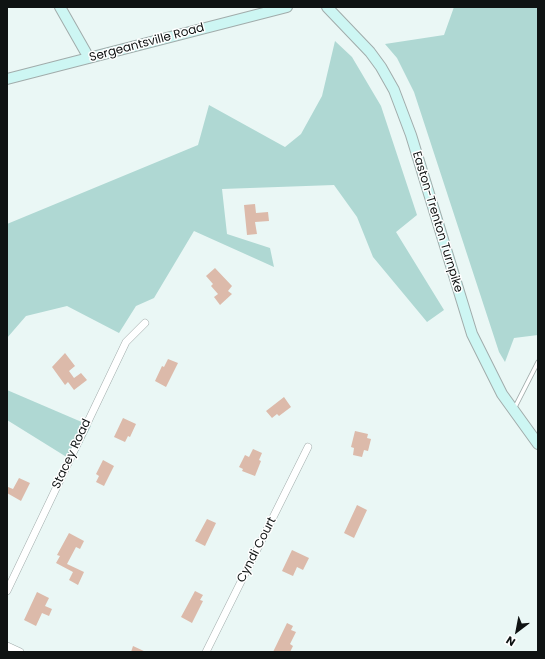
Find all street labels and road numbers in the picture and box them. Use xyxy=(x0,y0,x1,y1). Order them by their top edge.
street label: Sergeantsville Road xyxy=(88,21,206,65)
street label: Easton-Trenton Turnpike xyxy=(409,150,465,294)
street label: Stacey Road xyxy=(50,417,94,491)
street label: Cyndi Court xyxy=(234,515,280,585)

